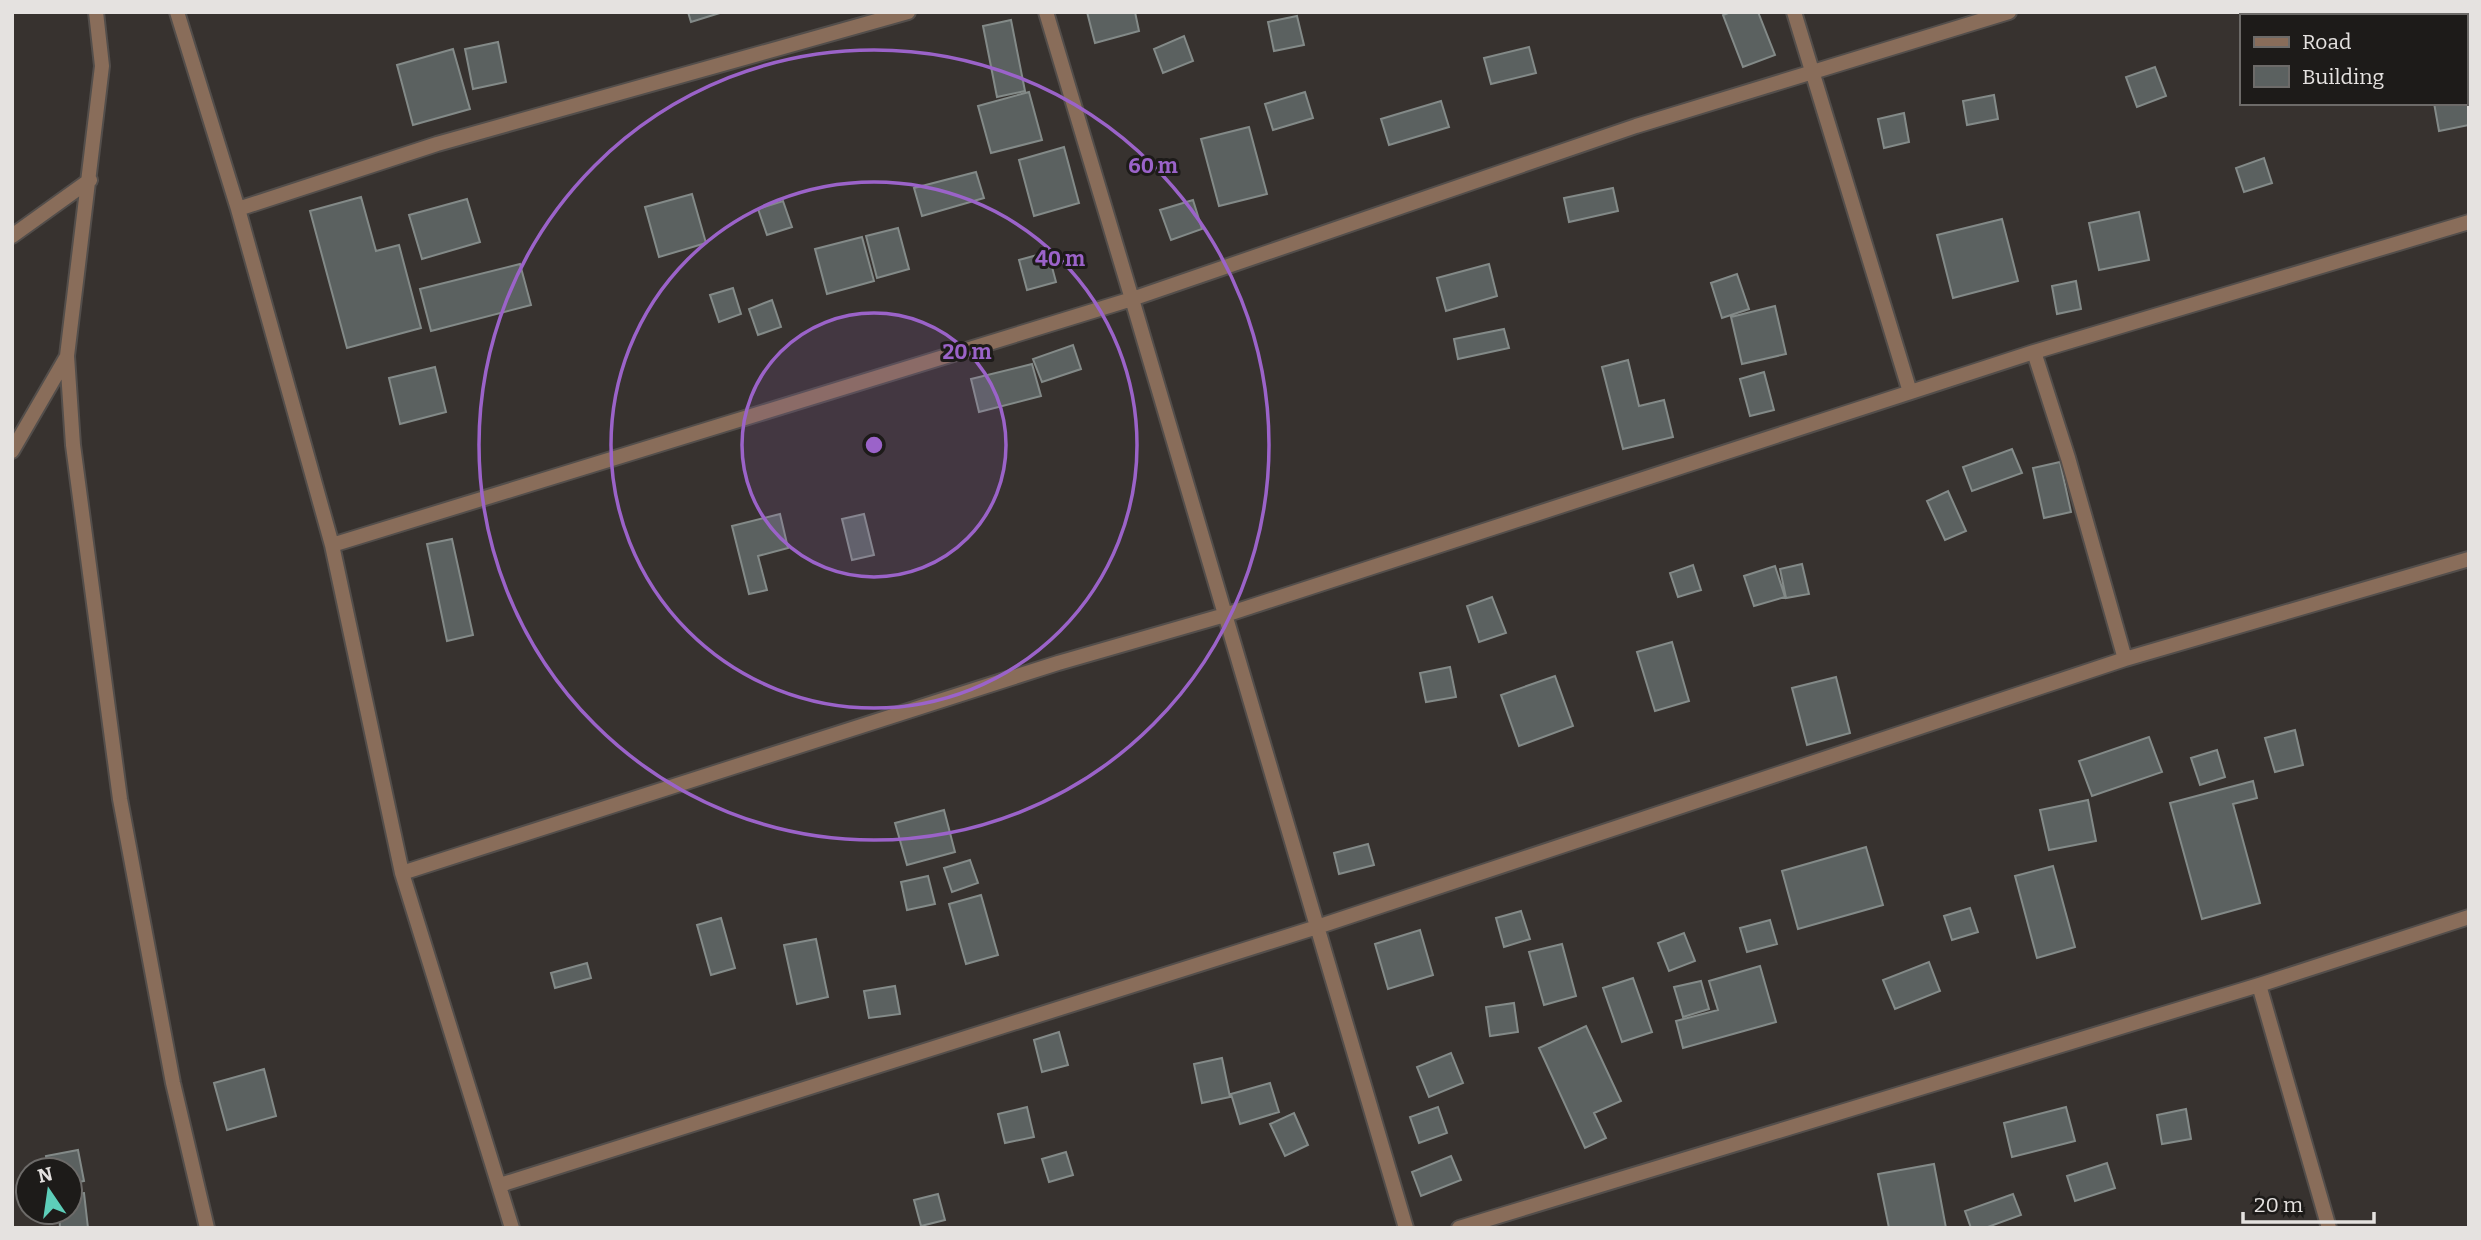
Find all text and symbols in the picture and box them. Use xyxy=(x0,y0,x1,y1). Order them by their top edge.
legend xyxy=(2240,14,2467,105)
text: Road xyxy=(2302,29,2351,55)
text: Building xyxy=(2302,64,2385,90)
text: 60 m xyxy=(1128,153,1178,179)
text: 40 m xyxy=(1035,246,1085,272)
text: 20 m xyxy=(943,339,991,365)
centre of rings xyxy=(862,433,886,457)
north arrow xyxy=(14,1156,84,1226)
text: N xyxy=(36,1162,55,1188)
scale bar xyxy=(2243,1180,2374,1224)
text: 20 m xyxy=(2254,1192,2303,1218)

